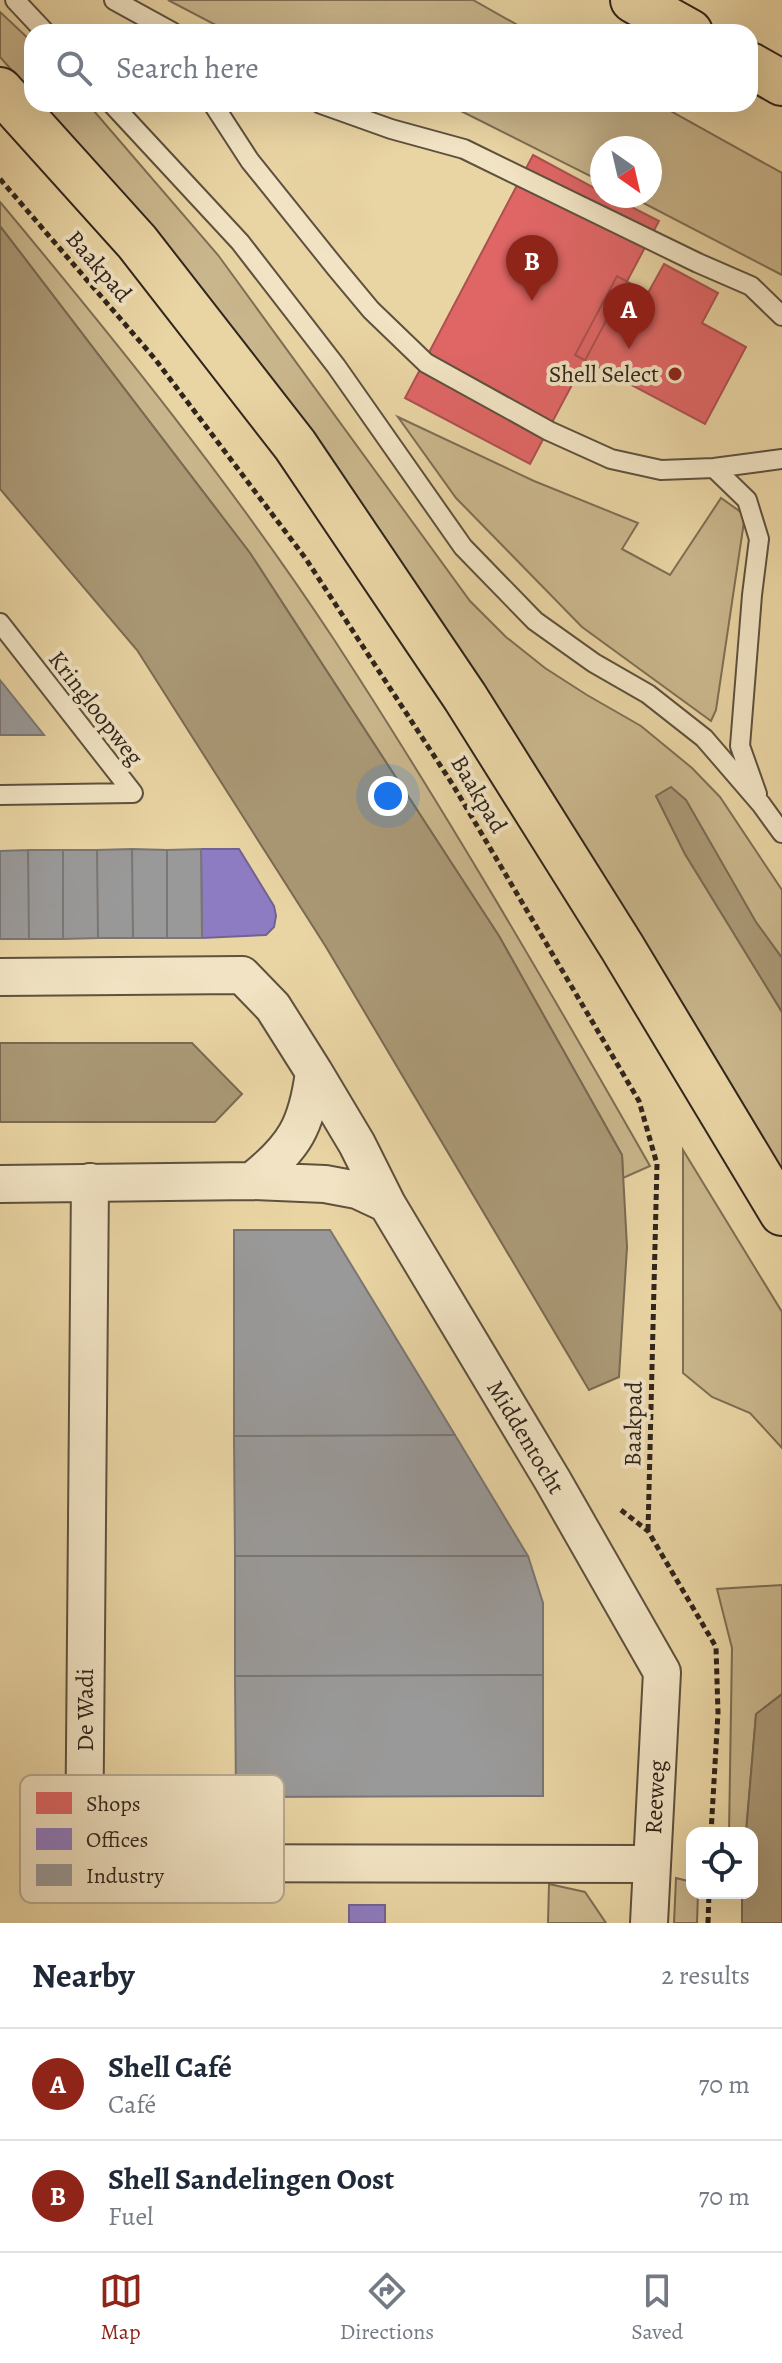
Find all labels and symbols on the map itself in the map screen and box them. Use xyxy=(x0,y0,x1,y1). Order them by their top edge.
north arrow xyxy=(590,136,662,208)
street label: Baakpad xyxy=(59,223,139,309)
pin: B xyxy=(506,235,558,301)
pin: A xyxy=(603,283,655,349)
place label: Shell Select xyxy=(549,358,659,390)
marker: Shell Select xyxy=(666,365,684,383)
street label: Kringloopweg xyxy=(41,644,151,772)
street label: Baakpad xyxy=(443,749,515,839)
your location xyxy=(368,776,408,816)
street label: Middentocht xyxy=(479,1374,573,1500)
street label: Baakpad xyxy=(616,1381,650,1467)
street label: De Wadi xyxy=(69,1668,101,1752)
street label: Reeweg xyxy=(637,1759,673,1835)
legend xyxy=(20,1775,284,1903)
text: Shops xyxy=(86,1789,141,1819)
text: Offices xyxy=(86,1825,148,1855)
text: Industry xyxy=(86,1861,164,1891)

